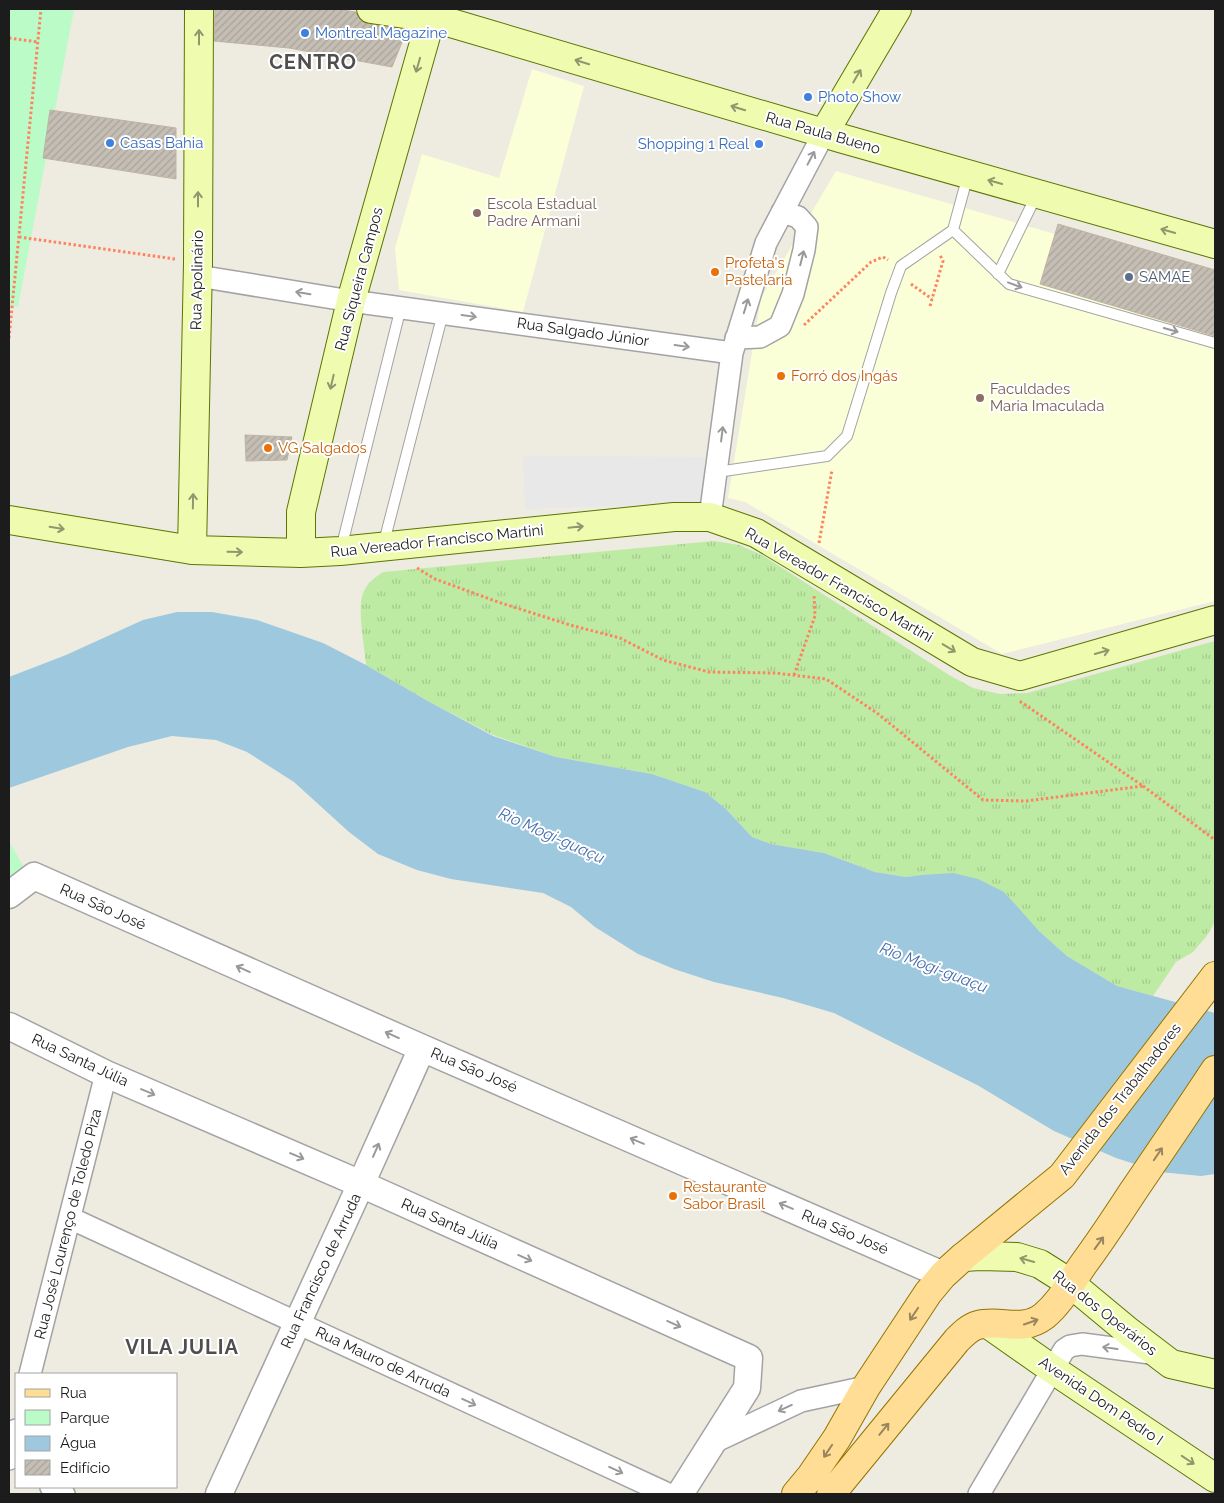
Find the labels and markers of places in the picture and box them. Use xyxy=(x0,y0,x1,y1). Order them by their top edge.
place label: Montreal Magazine xyxy=(315,24,447,42)
marker: Montreal Magazine xyxy=(299,27,311,39)
place label: Photo Show xyxy=(818,88,901,106)
marker: Photo Show xyxy=(802,91,814,103)
place label: Casas Bahia xyxy=(120,134,203,152)
place label: Shopping 1 Real xyxy=(638,135,750,153)
marker: Casas Bahia xyxy=(104,137,116,149)
marker: Shopping 1 Real xyxy=(753,138,765,150)
place label: Escola Estadual Padre Armani xyxy=(487,195,597,230)
marker: Escola Estadual Padre Armani xyxy=(471,207,483,219)
place label: Profeta's Pastelaria xyxy=(725,254,792,289)
marker: Profeta's Pastelaria xyxy=(709,266,721,278)
place label: SAMAE xyxy=(1139,268,1190,286)
marker: SAMAE xyxy=(1123,271,1135,283)
place label: Forró dos Ingás xyxy=(791,367,898,385)
marker: Forró dos Ingás xyxy=(775,370,787,382)
place label: Faculdades Maria Imaculada xyxy=(990,380,1104,415)
marker: Faculdades Maria Imaculada xyxy=(974,392,986,404)
place label: VG Salgados xyxy=(278,439,367,457)
marker: VG Salgados xyxy=(262,442,274,454)
place label: Restaurante Sabor Brasil xyxy=(683,1178,767,1213)
marker: Restaurante Sabor Brasil xyxy=(667,1190,679,1202)

